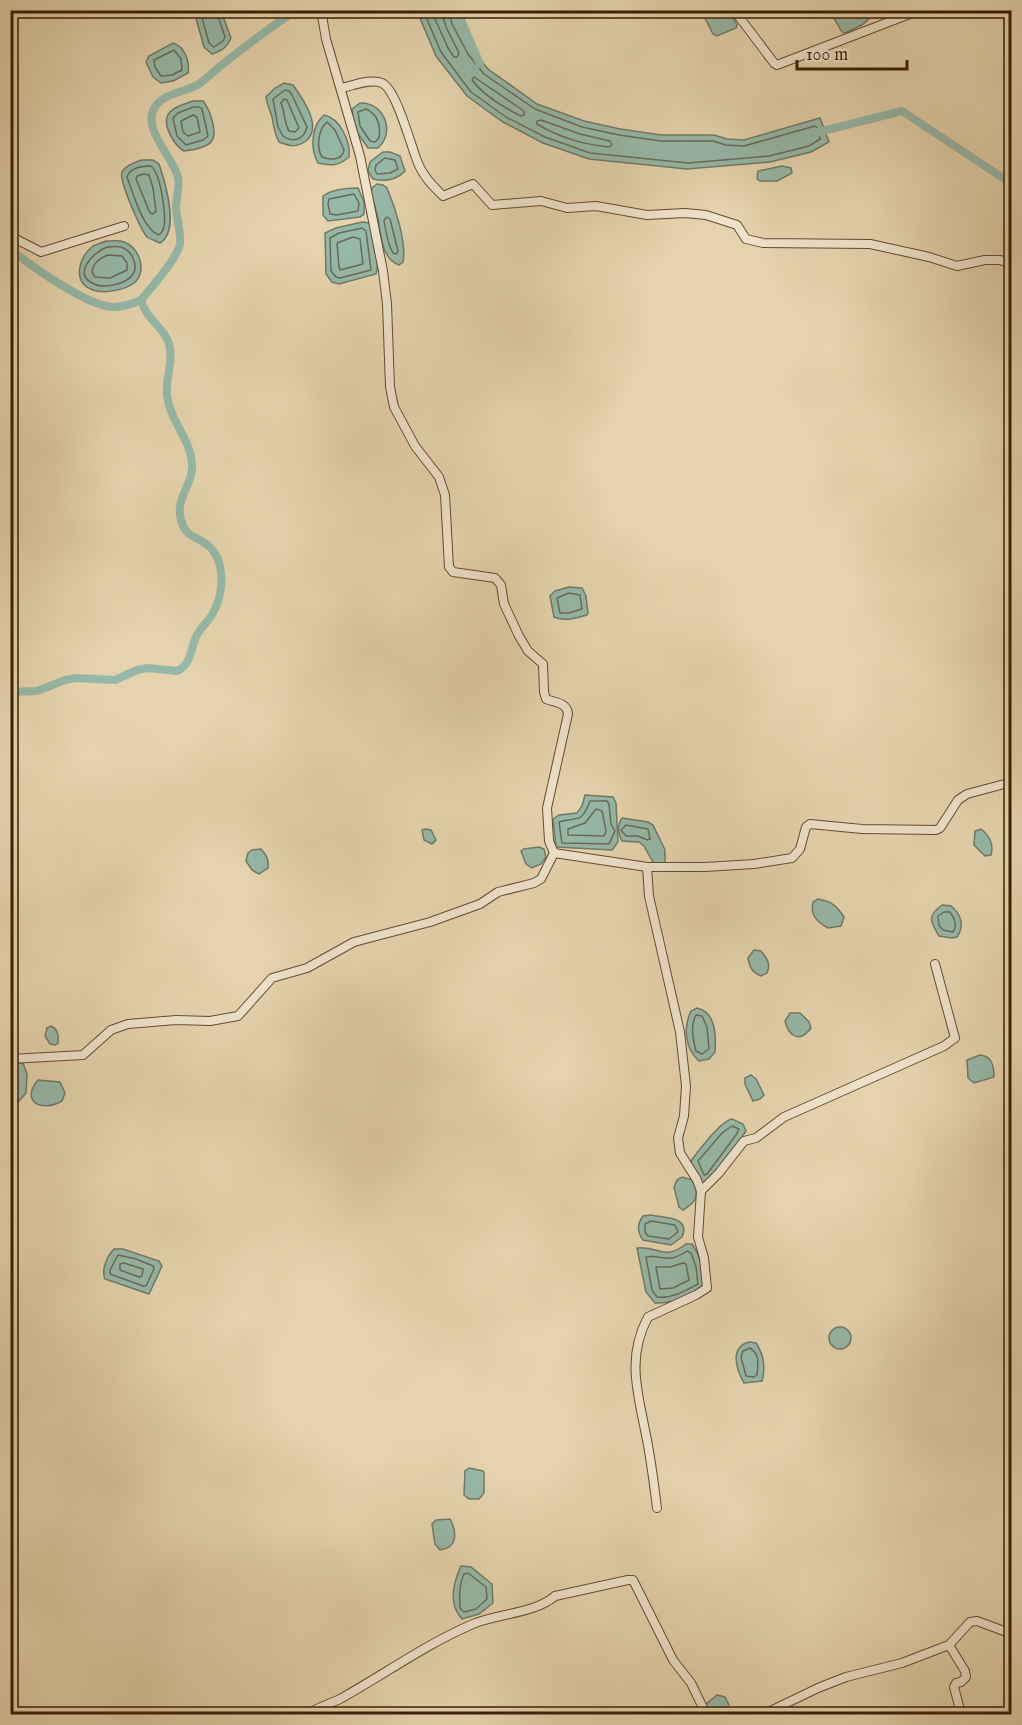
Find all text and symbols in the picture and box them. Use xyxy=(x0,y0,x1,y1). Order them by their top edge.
scale bar xyxy=(797,33,906,71)
text: 100 m xyxy=(806,44,848,67)

